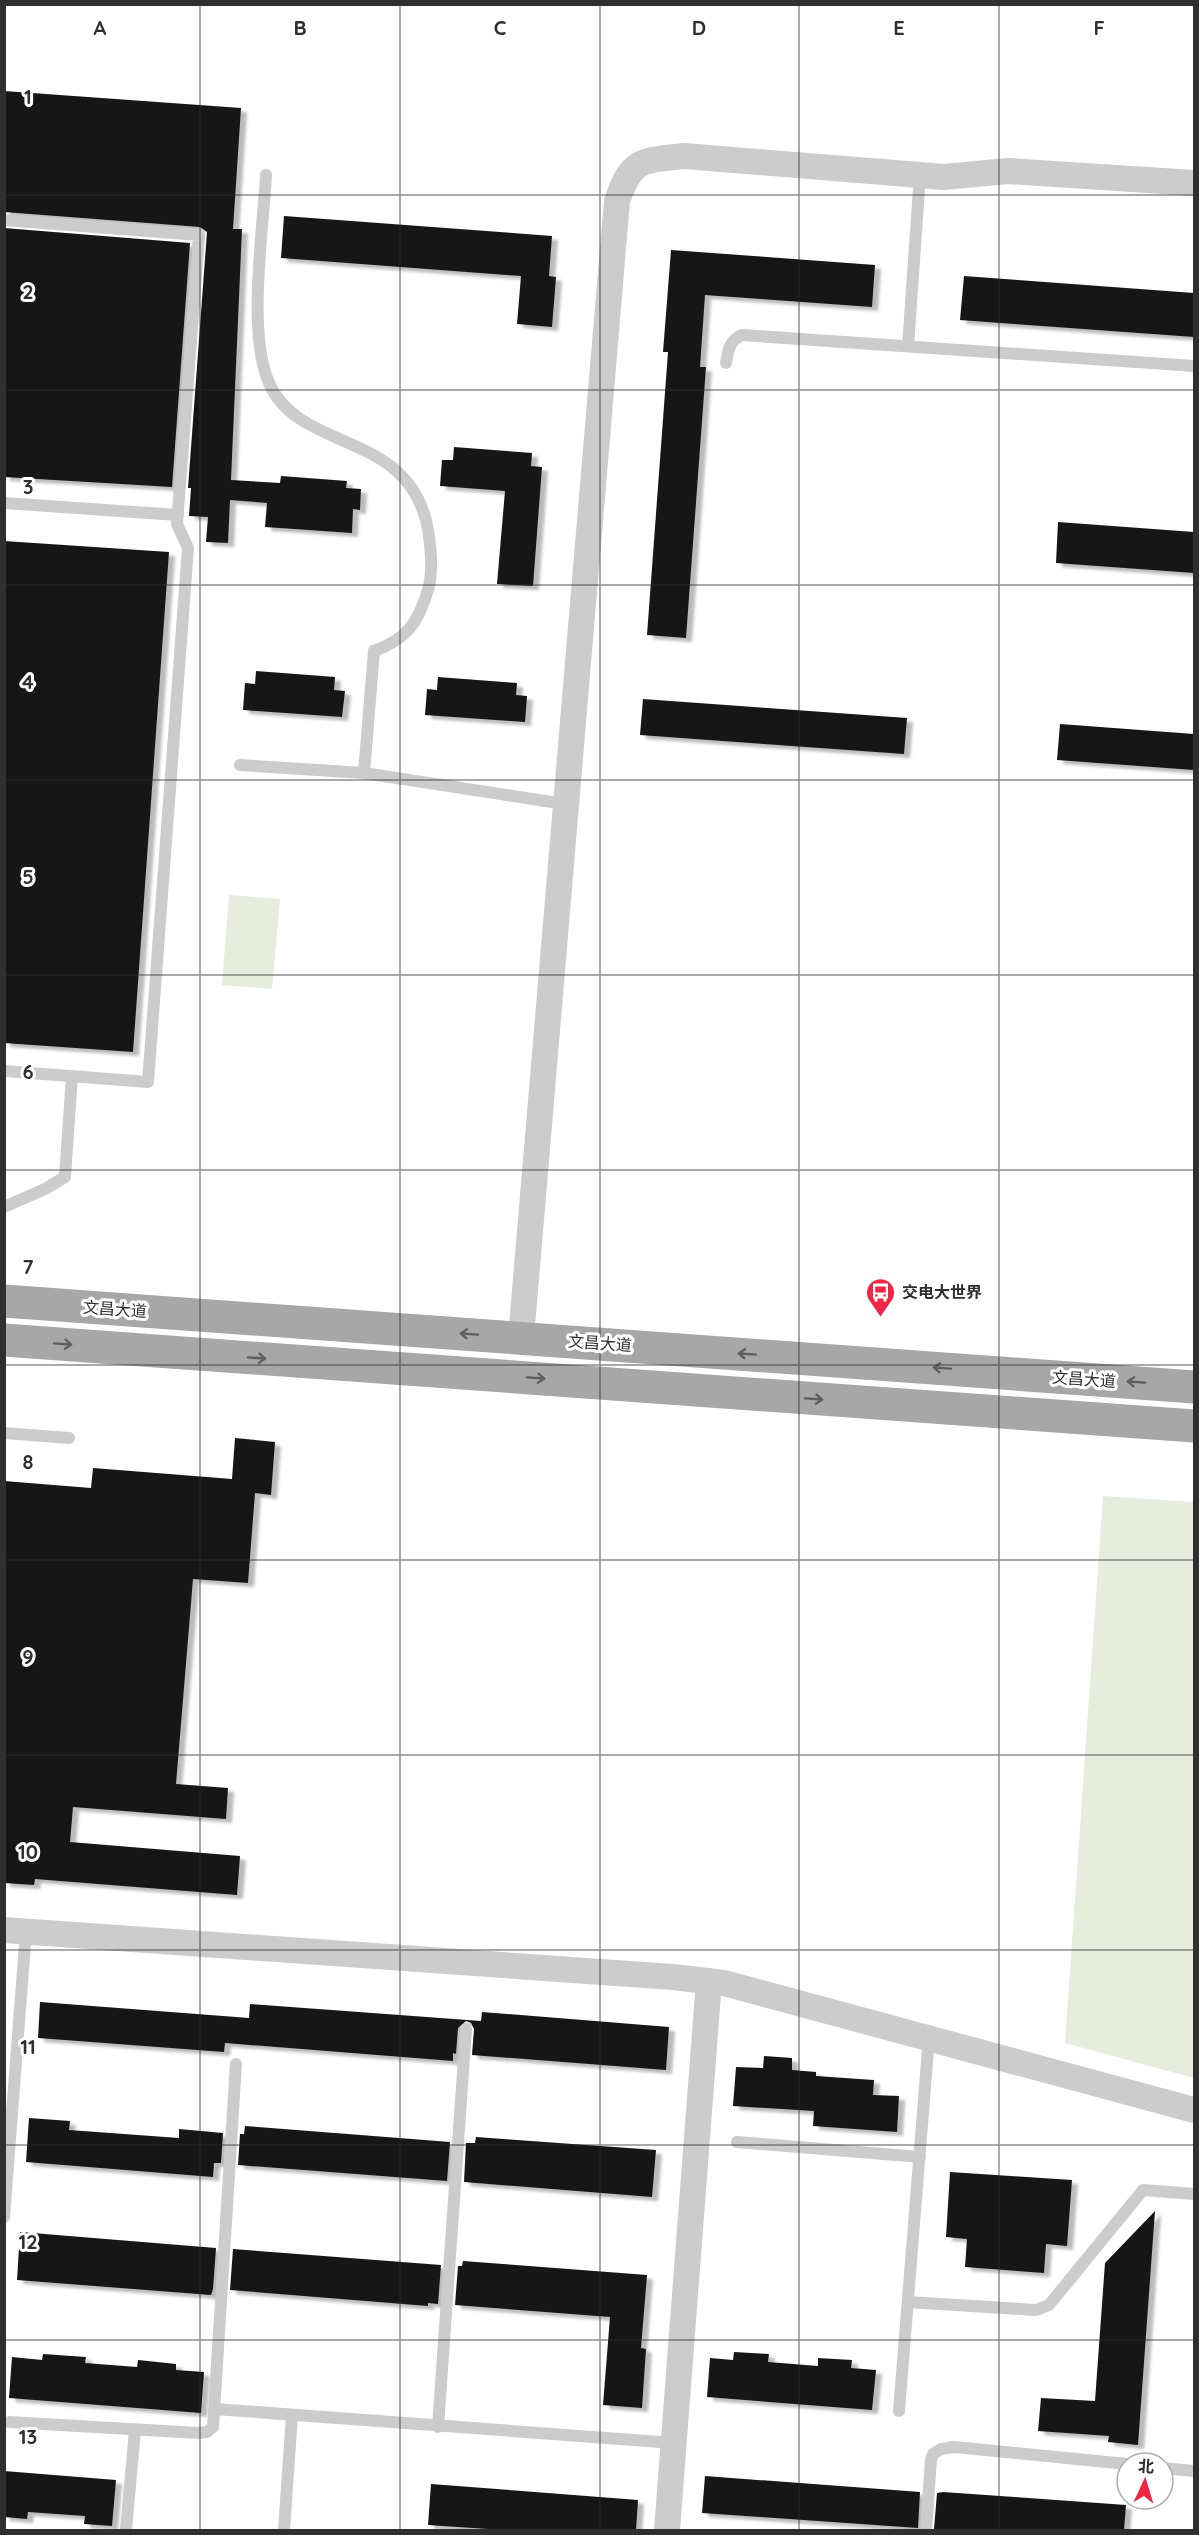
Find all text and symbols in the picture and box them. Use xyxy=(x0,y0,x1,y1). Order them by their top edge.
text: A xyxy=(94,15,107,40)
text: B xyxy=(293,15,307,40)
text: C xyxy=(494,15,507,40)
text: D xyxy=(692,15,706,40)
text: E xyxy=(893,15,905,40)
text: F xyxy=(1093,15,1105,40)
text: 1 xyxy=(24,84,32,109)
text: 2 xyxy=(22,279,34,304)
text: 3 xyxy=(23,474,33,499)
text: 4 xyxy=(22,669,34,694)
text: 5 xyxy=(22,864,34,889)
text: 6 xyxy=(22,1059,34,1084)
text: 7 xyxy=(23,1254,34,1279)
bus stop icon: 交电大世界 xyxy=(865,1276,897,1318)
place label: 交电大世界 xyxy=(902,1282,982,1302)
street label: 文昌大道 xyxy=(82,1297,148,1321)
one-way arrow xyxy=(459,1328,479,1339)
street label: 文昌大道 xyxy=(567,1331,633,1355)
one-way arrow xyxy=(52,1339,72,1350)
one-way arrow xyxy=(738,1348,758,1359)
one-way arrow xyxy=(247,1353,267,1364)
one-way arrow xyxy=(932,1362,952,1373)
street label: 文昌大道 xyxy=(1051,1367,1117,1391)
one-way arrow xyxy=(525,1373,545,1384)
one-way arrow xyxy=(1127,1377,1147,1388)
one-way arrow xyxy=(803,1393,823,1404)
text: 8 xyxy=(23,1449,34,1474)
text: 9 xyxy=(22,1644,34,1669)
text: 10 xyxy=(18,1839,38,1864)
text: 11 xyxy=(20,2034,36,2059)
text: 12 xyxy=(18,2229,38,2254)
text: 13 xyxy=(19,2424,37,2449)
north arrow xyxy=(1115,2451,1175,2511)
text: 北 xyxy=(1137,2456,1155,2477)

